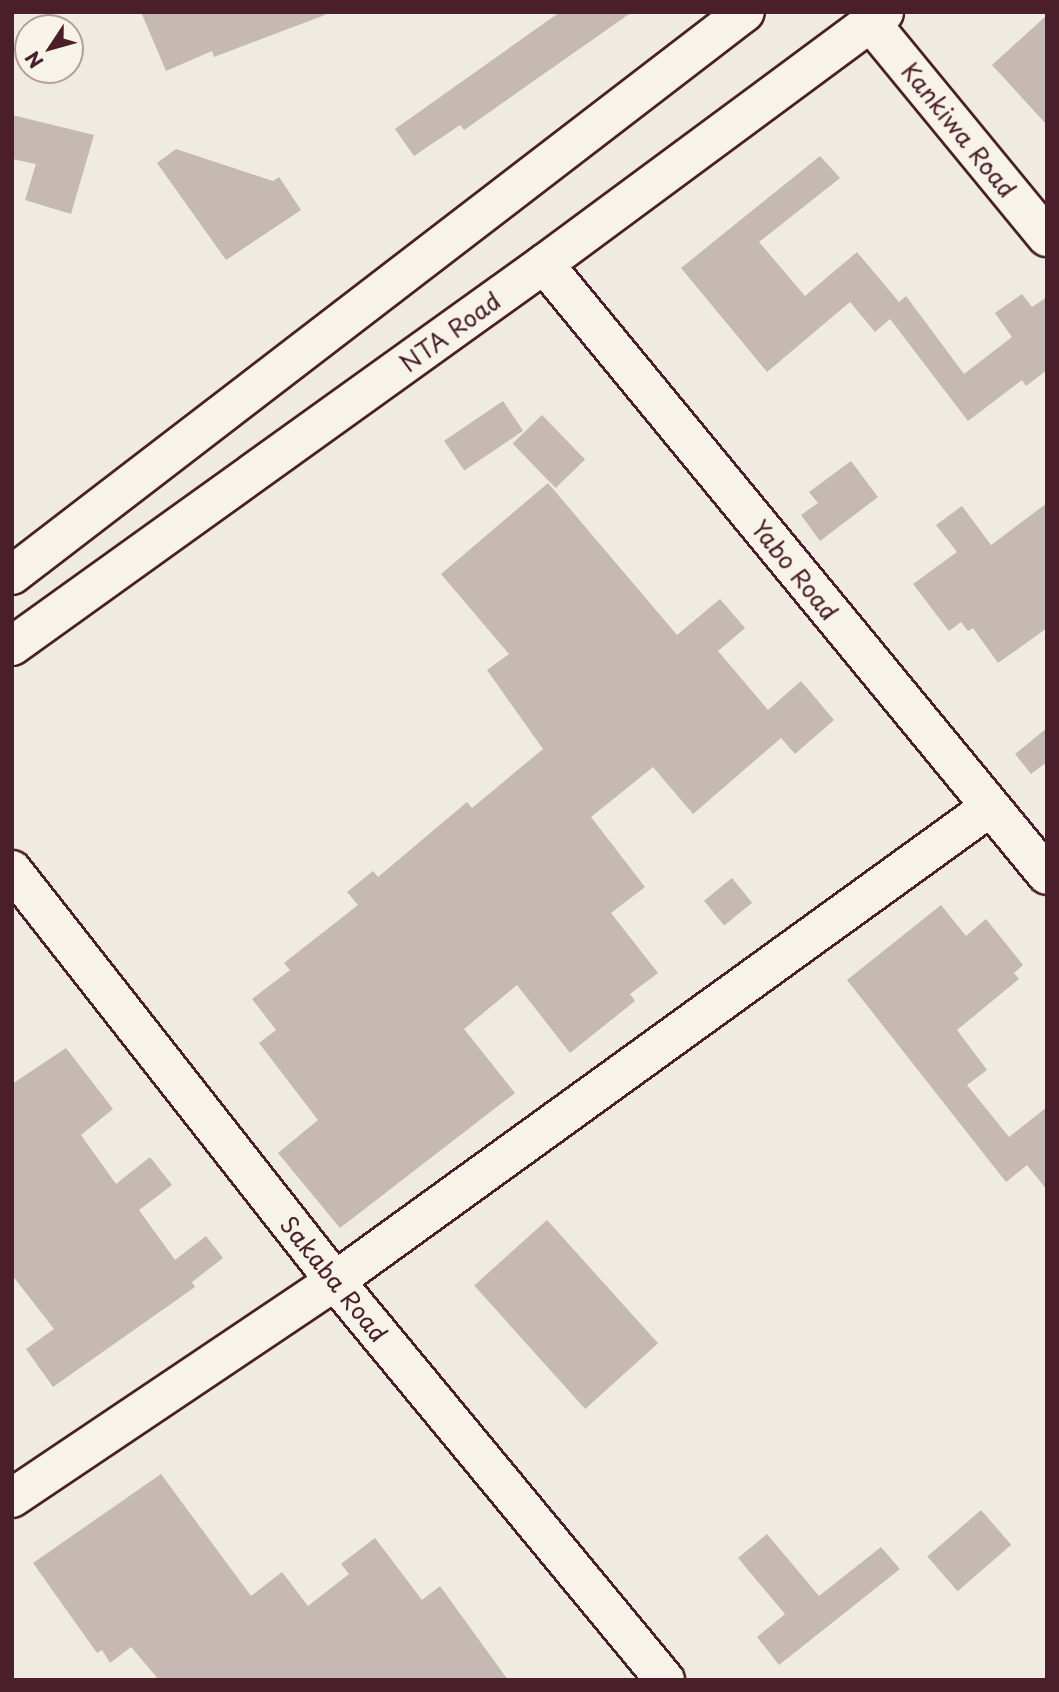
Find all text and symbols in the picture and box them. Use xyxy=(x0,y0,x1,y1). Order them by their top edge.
north arrow xyxy=(14,14,84,84)
text: N xyxy=(18,46,49,74)
street label: Kankiwa Road xyxy=(896,57,1022,203)
street label: NTA Road xyxy=(395,286,505,378)
street label: Yabo Road xyxy=(746,514,844,626)
street label: Sakaba Road xyxy=(274,1210,394,1348)

